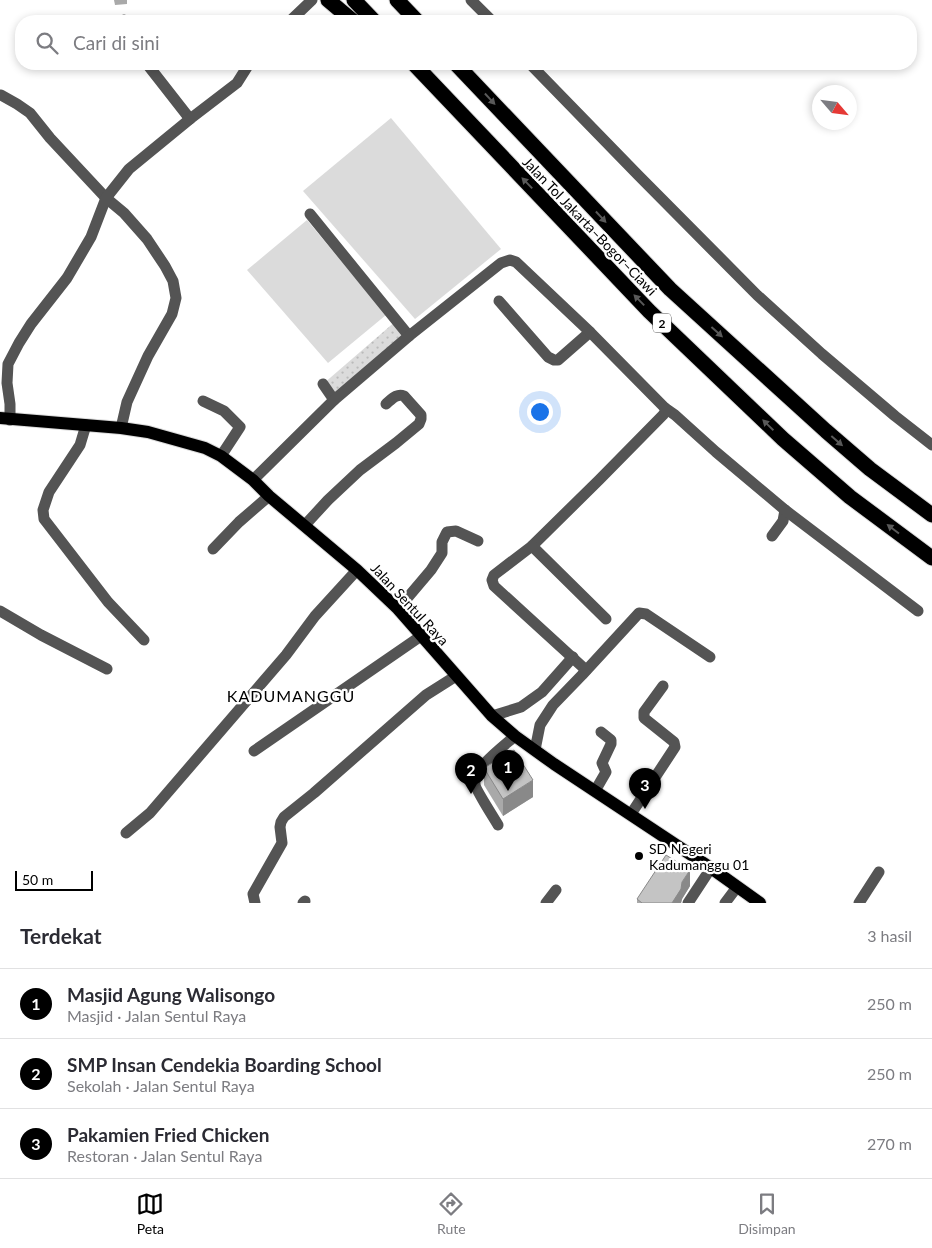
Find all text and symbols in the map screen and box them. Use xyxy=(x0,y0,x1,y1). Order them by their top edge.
search box xyxy=(15,15,917,70)
icon: search xyxy=(33,29,61,57)
text: Cari di sini xyxy=(73,31,160,54)
north arrow xyxy=(812,85,857,130)
one-way arrow xyxy=(484,93,496,105)
street label: Jalan Tol Jakarta–Bogor–Ciawi xyxy=(519,153,661,299)
one-way arrow xyxy=(521,177,533,189)
one-way arrow xyxy=(595,211,607,223)
one-way arrow xyxy=(633,294,645,306)
road number: 2 xyxy=(653,314,671,332)
one-way arrow xyxy=(710,326,722,338)
your location xyxy=(527,399,553,425)
one-way arrow xyxy=(762,419,774,431)
one-way arrow xyxy=(831,435,844,446)
one-way arrow xyxy=(886,524,900,534)
street label: Jalan Sentul Raya xyxy=(368,559,452,649)
district label: KADUMANGGU xyxy=(227,686,355,705)
pin: 1 xyxy=(492,750,524,791)
pin: 2 xyxy=(455,753,487,794)
pin: 3 xyxy=(629,768,661,809)
place label: SD Negeri Kadumanggu 01 xyxy=(649,840,749,873)
marker: SD Negeri Kadumanggu 01 xyxy=(633,850,645,862)
scale bar xyxy=(15,868,92,891)
text: 50 m xyxy=(22,871,53,888)
text: Terdekat xyxy=(20,923,102,948)
text: 3 hasil xyxy=(867,926,912,945)
text: Masjid Agung Walisongo xyxy=(67,983,275,1006)
text: 1 xyxy=(31,994,41,1013)
text: 250 m xyxy=(867,994,912,1013)
text: Masjid · Jalan Sentul Raya xyxy=(67,1006,246,1025)
text: SMP Insan Cendekia Boarding School xyxy=(67,1053,382,1076)
text: 2 xyxy=(31,1064,41,1083)
text: 250 m xyxy=(867,1064,912,1083)
text: Sekolah · Jalan Sentul Raya xyxy=(67,1076,255,1095)
text: Pakamien Fried Chicken xyxy=(67,1123,269,1146)
text: 3 xyxy=(31,1134,41,1153)
text: 270 m xyxy=(867,1134,912,1153)
text: Restoran · Jalan Sentul Raya xyxy=(67,1146,262,1165)
tab: Peta xyxy=(136,1190,164,1237)
tab: Rute xyxy=(437,1190,466,1237)
tab: Disimpan xyxy=(738,1190,796,1237)

